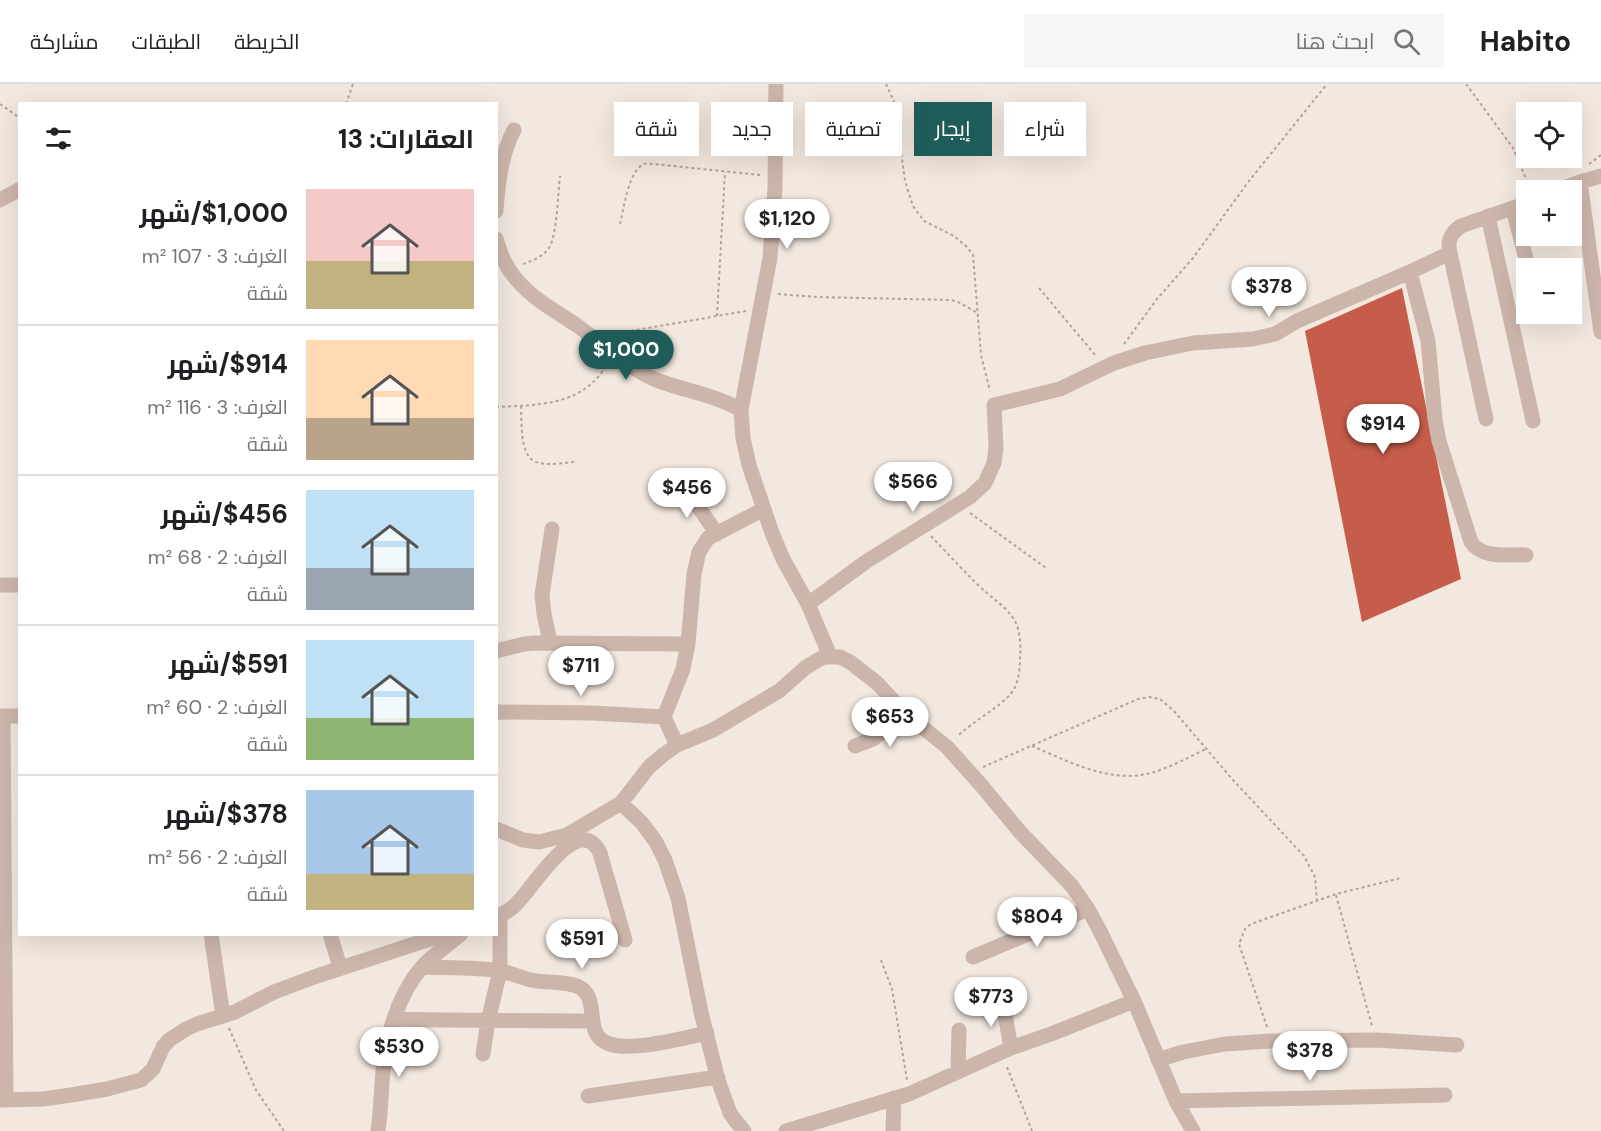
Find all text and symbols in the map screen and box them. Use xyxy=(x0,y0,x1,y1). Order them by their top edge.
search box xyxy=(1024,14,1444,68)
text: Habito xyxy=(1480,23,1571,60)
icon: search xyxy=(1390,25,1423,58)
text: ابحث هنا xyxy=(1295,27,1375,56)
text: مشاركة xyxy=(30,28,99,56)
text: الطبقات xyxy=(132,28,201,56)
text: الخريطة xyxy=(234,28,300,56)
chip: شقة xyxy=(614,102,699,156)
chip: جديد xyxy=(711,102,793,156)
chip: تصفية xyxy=(805,102,902,156)
chip: إيجار xyxy=(914,102,992,156)
chip: شراء xyxy=(1004,102,1086,156)
map controls xyxy=(1516,102,1582,324)
button: locate xyxy=(1516,102,1582,168)
icon: filters xyxy=(42,122,75,155)
text: العقارات: 13 xyxy=(338,122,474,156)
button: + xyxy=(1516,180,1582,246)
text: $1,000/شهر xyxy=(140,196,288,230)
pin: $1,120 xyxy=(738,199,836,250)
text: $1,120 xyxy=(758,205,816,231)
icon: home xyxy=(354,213,426,285)
text: الغرف: 3 · 107 m² xyxy=(142,243,288,269)
button: − xyxy=(1516,258,1582,324)
pin: $378 xyxy=(1233,267,1305,318)
text: $378 xyxy=(1245,273,1293,299)
text: شقة xyxy=(247,280,288,306)
pin: $1,000 xyxy=(577,330,675,381)
text: $1,000 xyxy=(593,336,659,362)
text: $914/شهر xyxy=(168,347,288,381)
icon: home xyxy=(354,364,426,436)
text: الغرف: 3 · 116 m² xyxy=(147,394,288,420)
pin: $914 xyxy=(1347,404,1419,455)
text: $914 xyxy=(1361,410,1405,436)
text: شقة xyxy=(247,431,288,457)
pin: $566 xyxy=(877,462,949,513)
pin: $456 xyxy=(651,468,723,519)
text: $566 xyxy=(888,468,938,494)
text: $456 xyxy=(662,474,712,500)
text: $456/شهر xyxy=(161,497,288,531)
icon: home xyxy=(354,514,426,586)
text: الغرف: 2 · 68 m² xyxy=(148,544,288,570)
text: شقة xyxy=(247,581,288,607)
pin: $711 xyxy=(545,646,617,697)
text: $591/شهر xyxy=(169,647,288,681)
text: $711 xyxy=(562,652,600,678)
icon: home xyxy=(354,664,426,736)
text: الغرف: 2 · 60 m² xyxy=(146,694,288,720)
pin: $653 xyxy=(854,697,926,748)
text: $653 xyxy=(866,703,914,729)
text: شقة xyxy=(247,731,288,757)
text: $378/شهر xyxy=(165,797,288,831)
icon: home xyxy=(354,814,426,886)
text: الغرف: 2 · 56 m² xyxy=(148,844,288,870)
text: شقة xyxy=(247,881,288,907)
pin: $804 xyxy=(1001,897,1073,948)
text: $804 xyxy=(1011,903,1063,929)
pin: $591 xyxy=(546,919,618,970)
text: $591 xyxy=(560,925,604,951)
pin: $773 xyxy=(955,977,1027,1028)
text: $773 xyxy=(968,983,1014,1009)
pin: $530 xyxy=(363,1027,435,1078)
pin: $378 xyxy=(1274,1031,1346,1082)
text: $530 xyxy=(374,1033,424,1059)
text: $378 xyxy=(1286,1037,1334,1063)

